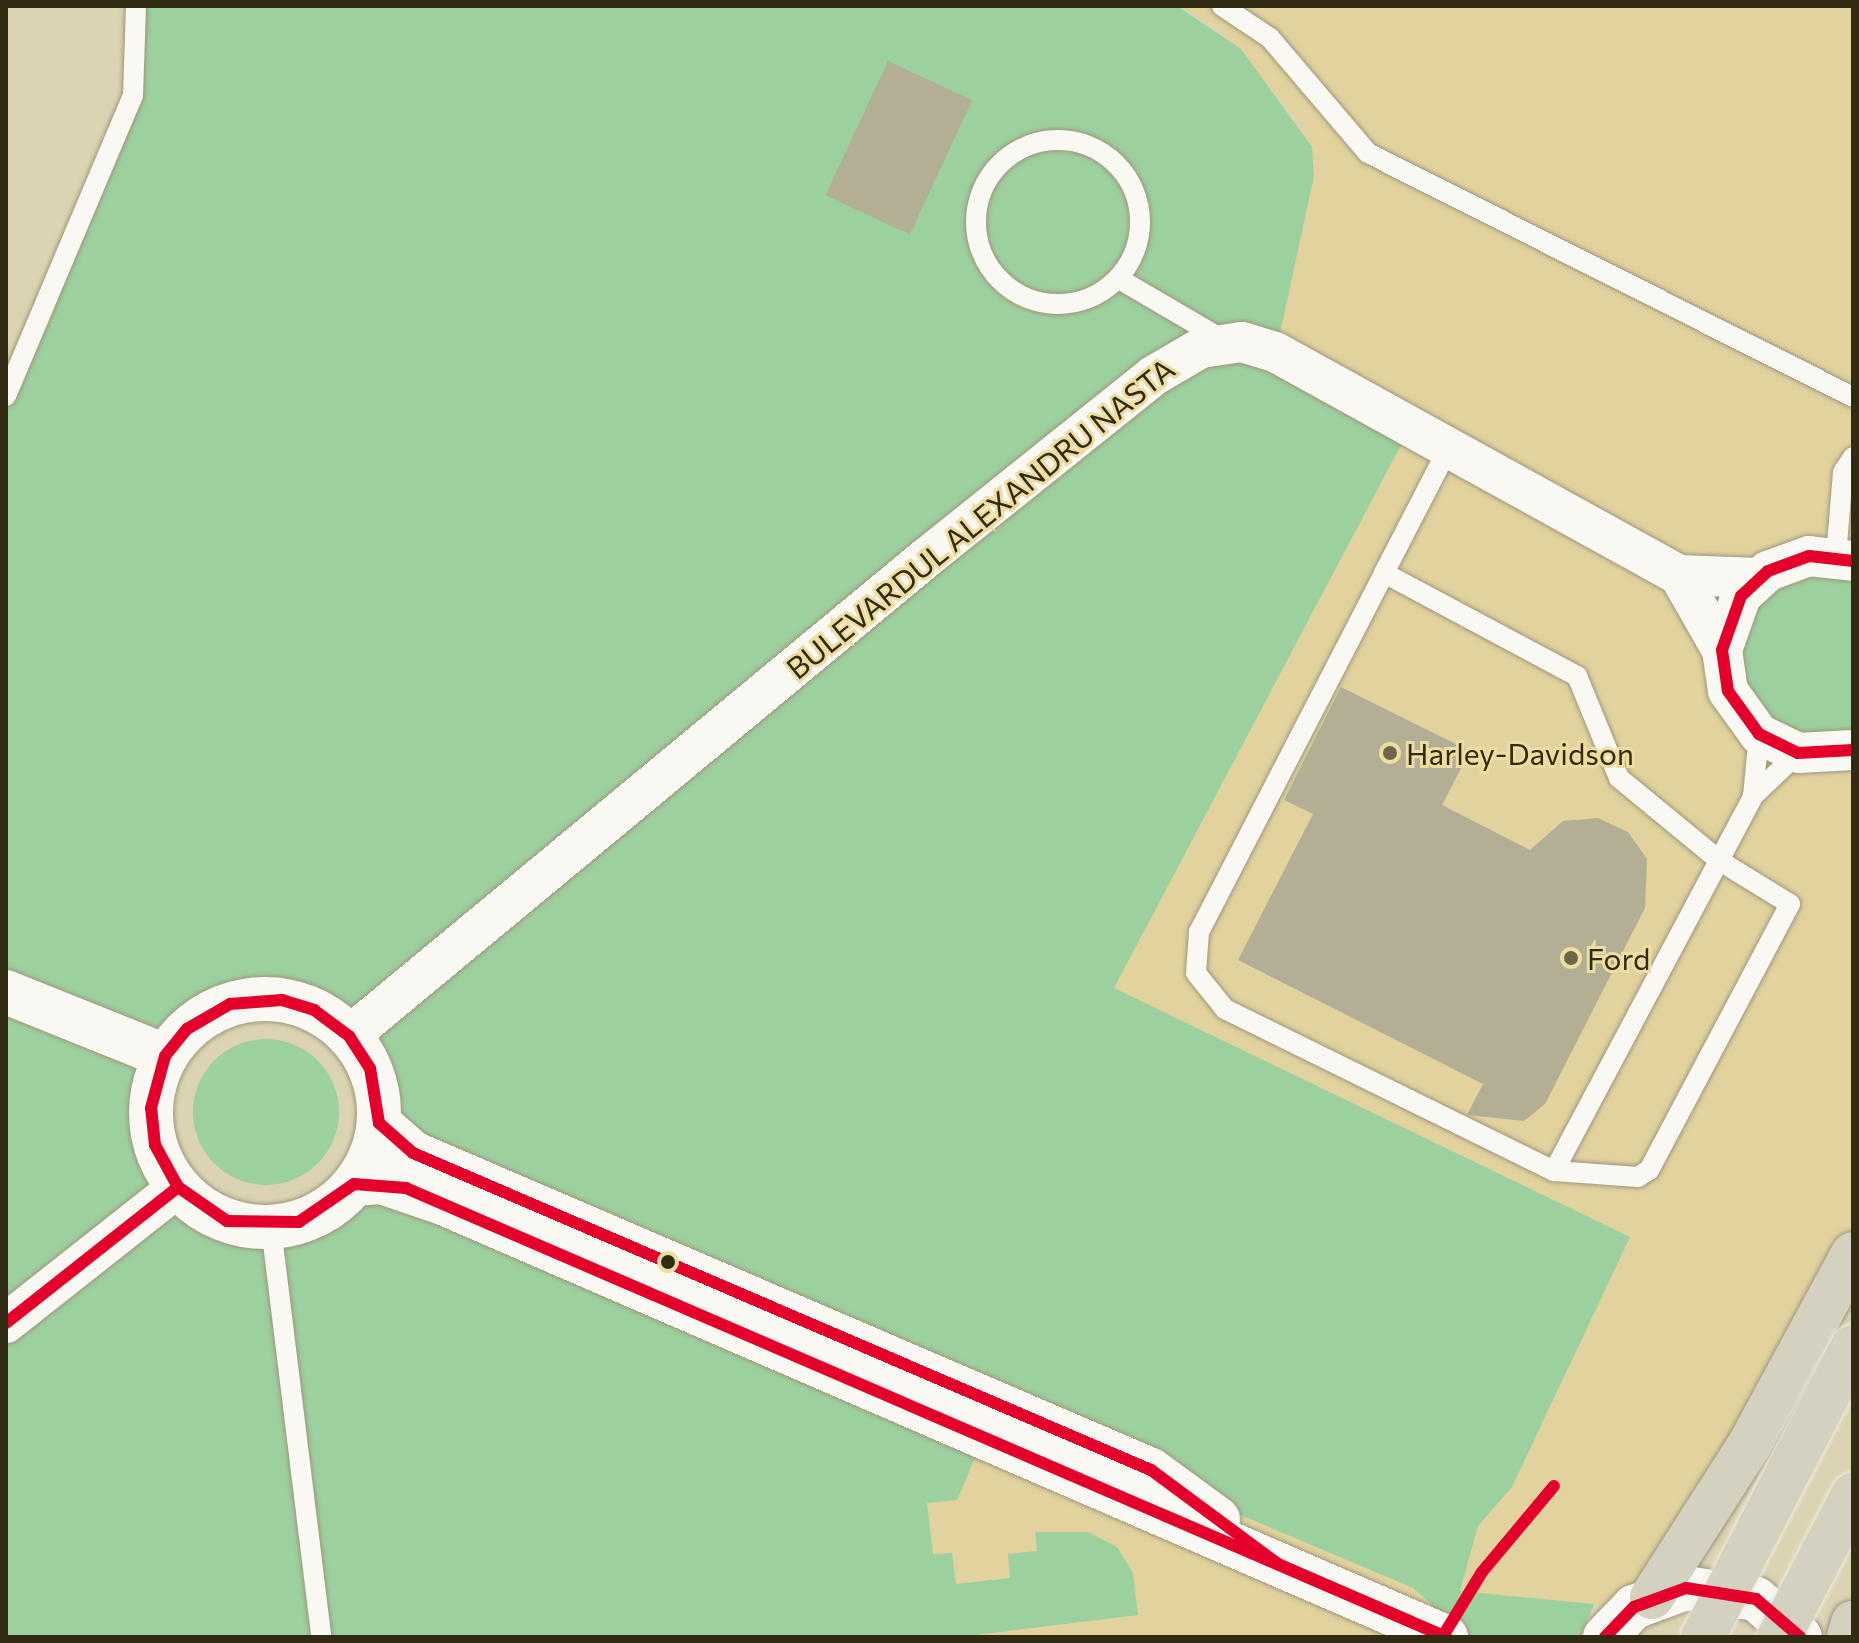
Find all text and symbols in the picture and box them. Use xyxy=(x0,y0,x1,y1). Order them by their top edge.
street label: BULEVARDUL ALEXANDRU NASTA xyxy=(779,350,1181,686)
place label: Harley-Davidson xyxy=(1406,735,1634,771)
marker: Harley-Davidson xyxy=(1381,744,1399,762)
place label: Ford xyxy=(1587,940,1650,976)
marker: Ford xyxy=(1562,949,1580,967)
unlabelled marker xyxy=(660,1254,676,1270)

